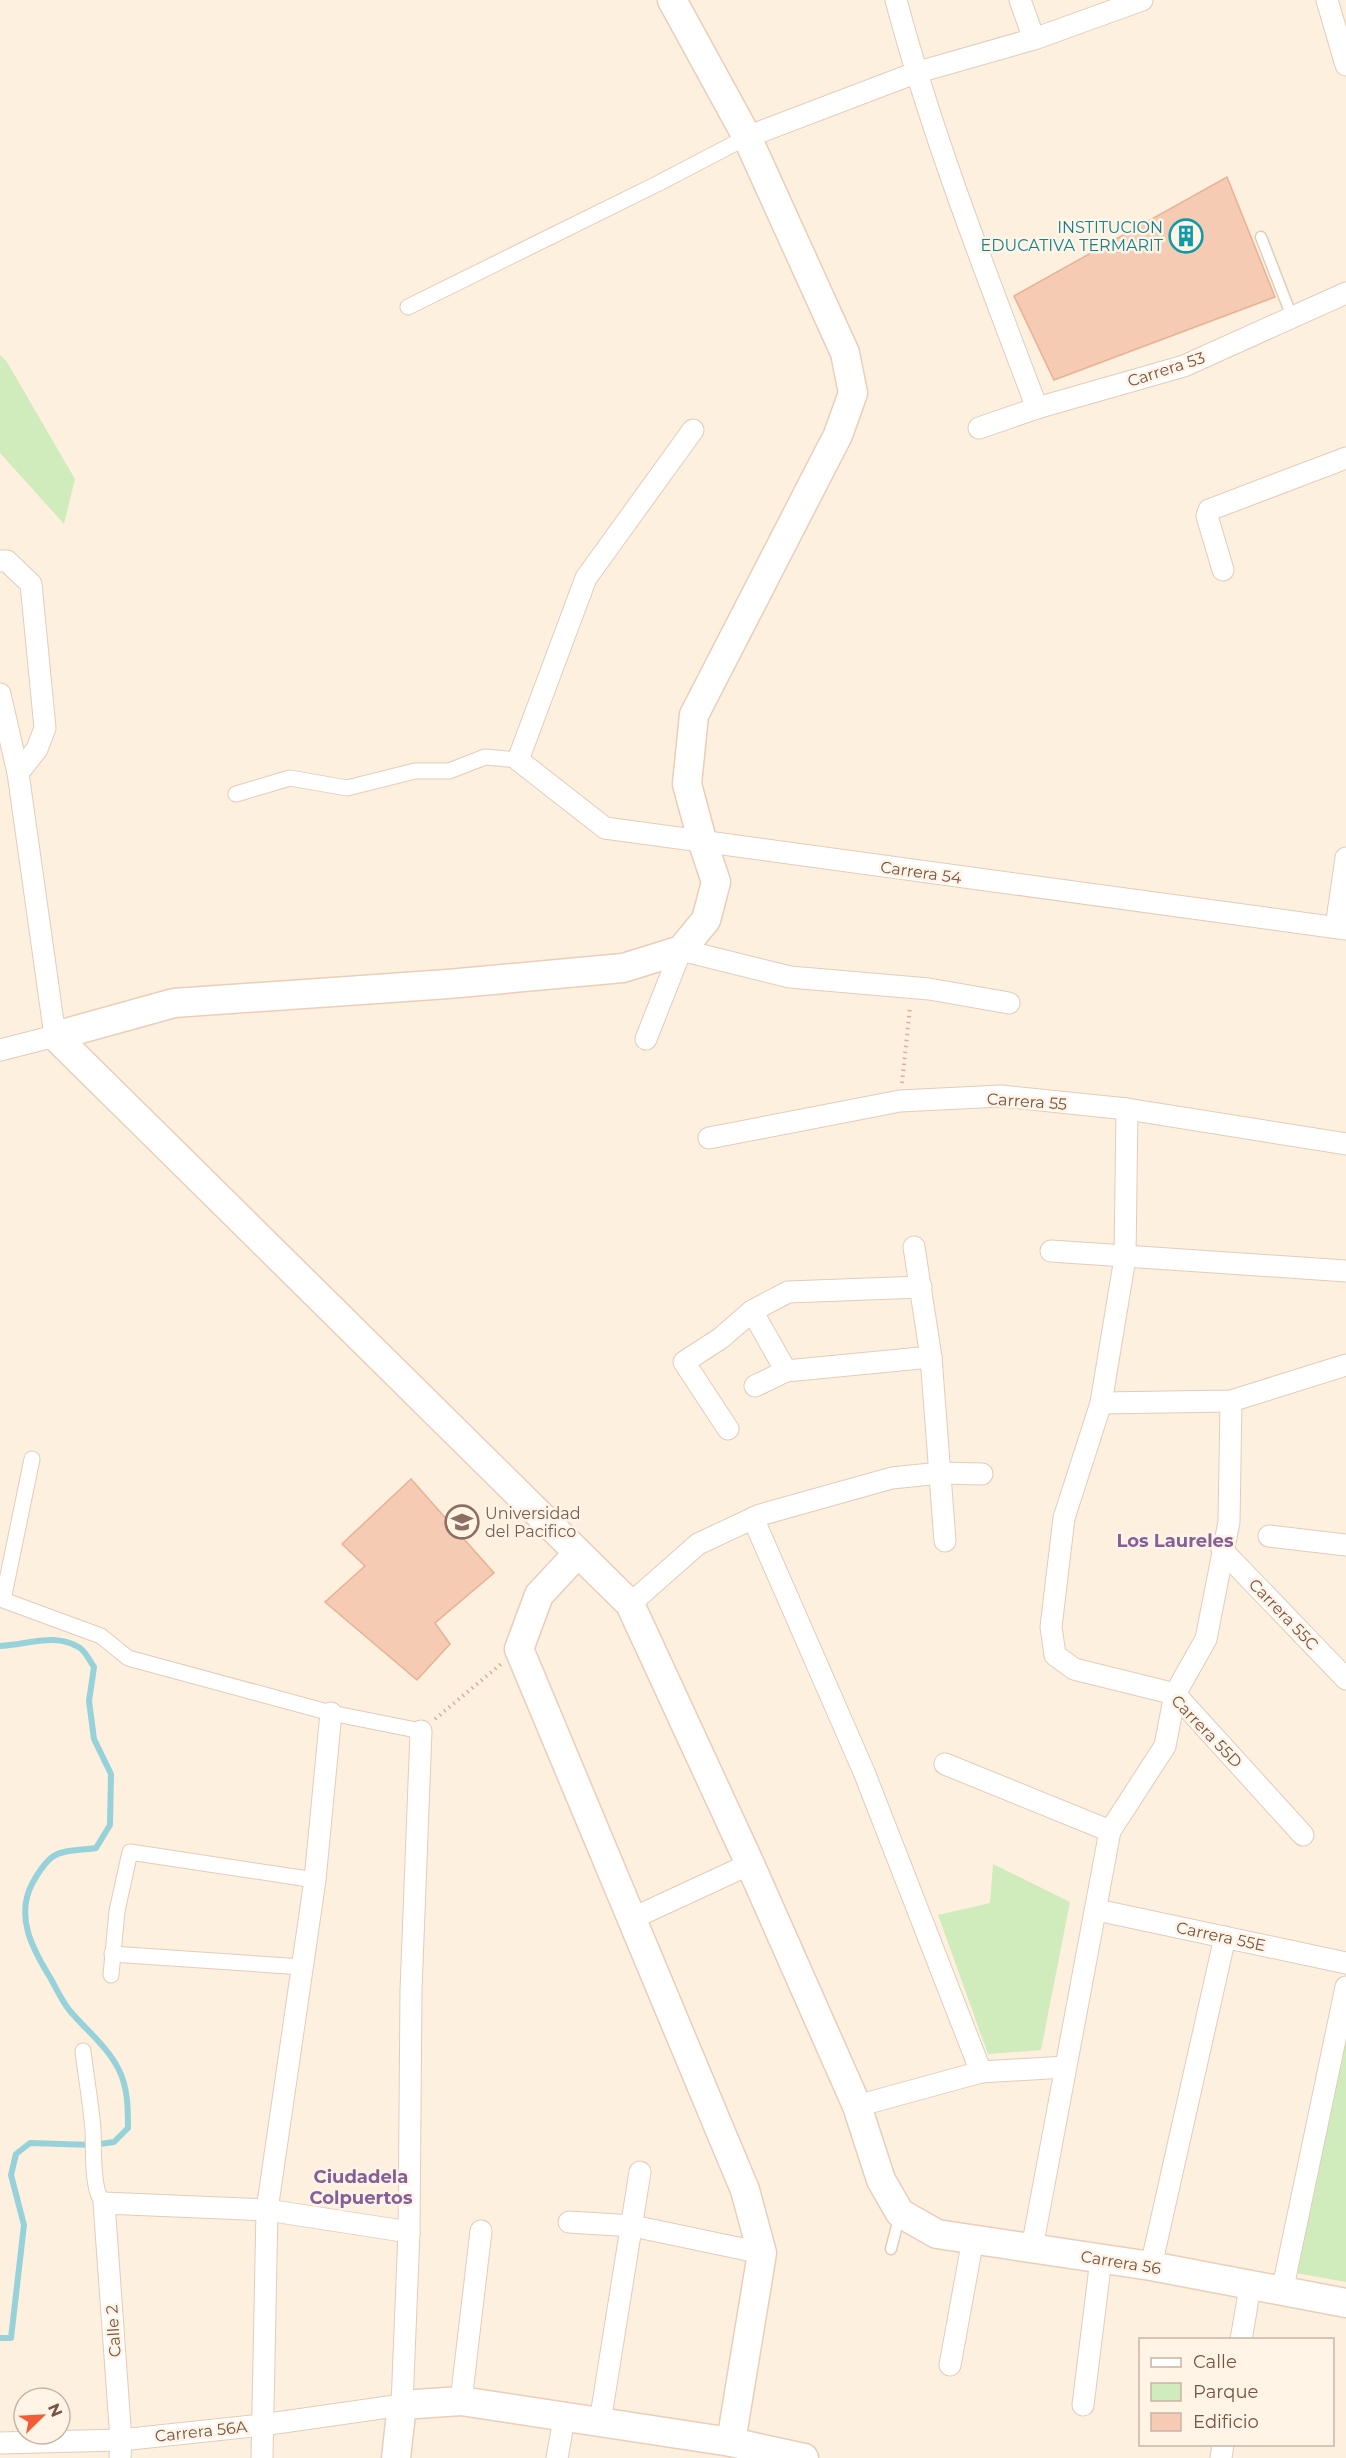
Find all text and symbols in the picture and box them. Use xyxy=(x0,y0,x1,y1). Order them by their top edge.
place label: INSTITUCION EDUCATIVA TERMARIT xyxy=(981,218,1164,255)
building icon: INSTITUCION EDUCATIVA TERMARIT xyxy=(1168,218,1204,254)
street label: Carrera 53 xyxy=(1125,348,1207,391)
street label: Carrera 54 xyxy=(879,857,963,888)
street label: Carrera 55 xyxy=(986,1089,1068,1114)
school or university icon: Universidad del Pacifico xyxy=(444,1504,480,1540)
place label: Universidad del Pacifico xyxy=(485,1504,581,1541)
district label: Los Laureles xyxy=(1117,1530,1234,1552)
street label: Carrera 55C xyxy=(1245,1575,1322,1654)
street label: Carrera 55D xyxy=(1167,1691,1246,1772)
street label: Carrera 55E xyxy=(1174,1918,1267,1955)
district label: Ciudadela Colpuertos xyxy=(310,2166,413,2209)
street label: Carrera 56 xyxy=(1079,2247,1163,2278)
street label: Calle 2 xyxy=(102,2304,125,2358)
legend xyxy=(1139,2338,1334,2446)
text: Calle xyxy=(1193,2351,1237,2373)
text: Parque xyxy=(1193,2381,1259,2403)
north arrow xyxy=(12,2386,72,2446)
text: N xyxy=(44,2400,67,2420)
text: Edificio xyxy=(1193,2411,1259,2433)
street label: Carrera 56A xyxy=(154,2417,249,2446)

